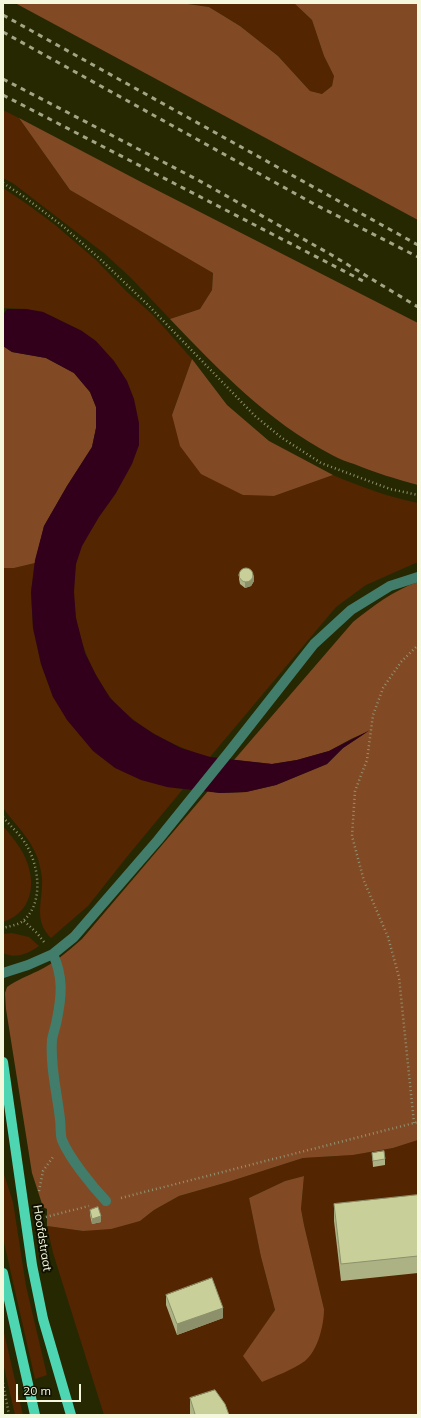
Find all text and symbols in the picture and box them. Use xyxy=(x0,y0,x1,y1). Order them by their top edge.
street label: Hoofdstraat xyxy=(30,1204,54,1272)
scale bar xyxy=(18,1376,83,1402)
text: 20 m xyxy=(23,1383,51,1398)

